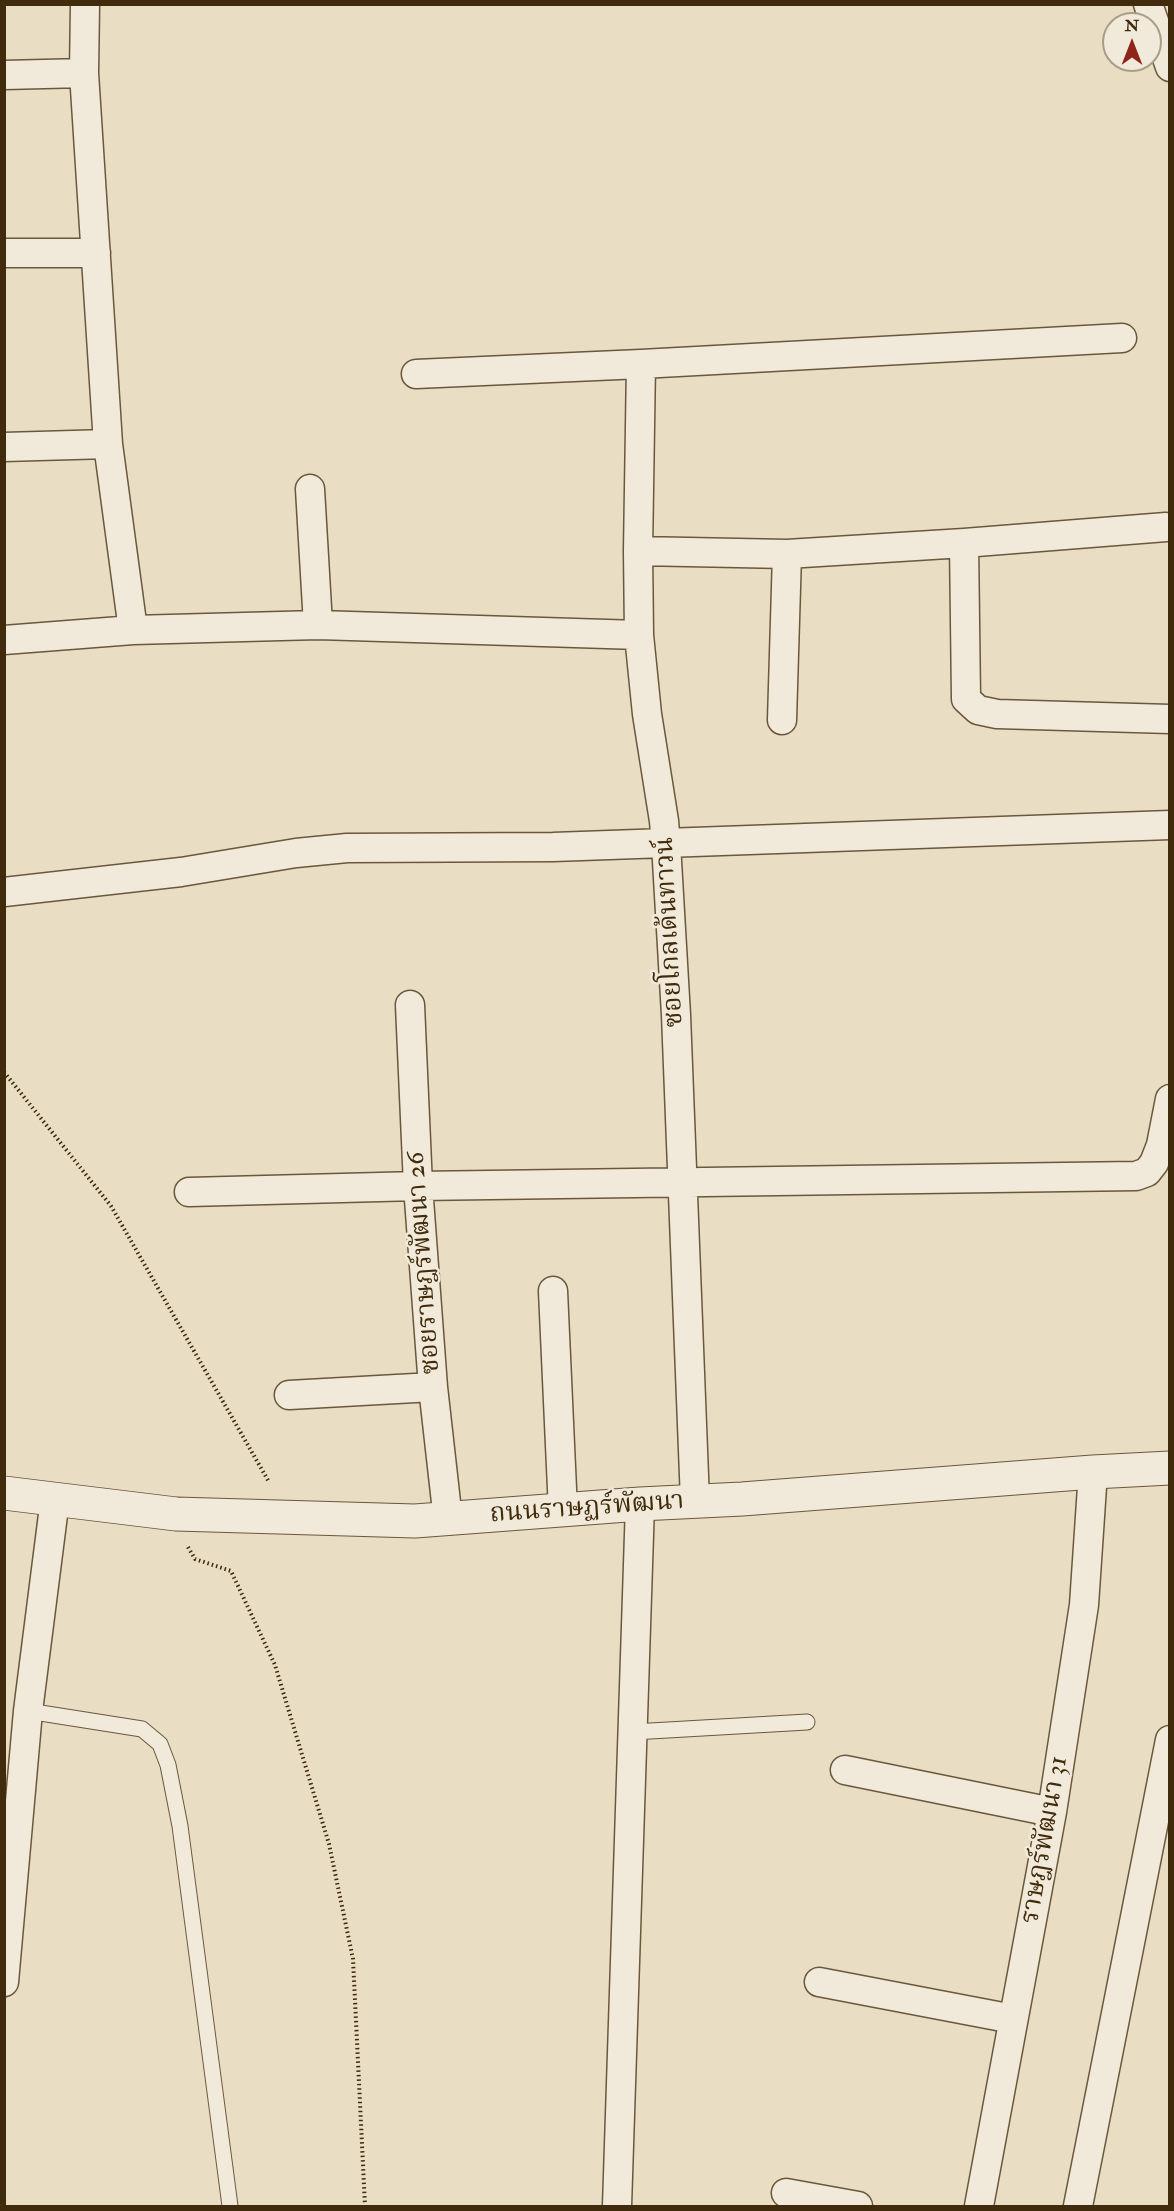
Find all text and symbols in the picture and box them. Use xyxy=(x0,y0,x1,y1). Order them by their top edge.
north arrow xyxy=(1102,12,1162,72)
text: N xyxy=(1125,16,1139,36)
street label: ซอยโกลเด้นทาวน์ xyxy=(650,836,692,1028)
street label: ซอยราษฎร์พัฒนา 26 xyxy=(402,1151,448,1375)
street label: ถนนราษฏร์พัฒนา xyxy=(489,1487,685,1531)
street label: ราษฎร์พัฒนา 31 xyxy=(1016,1754,1076,1926)

